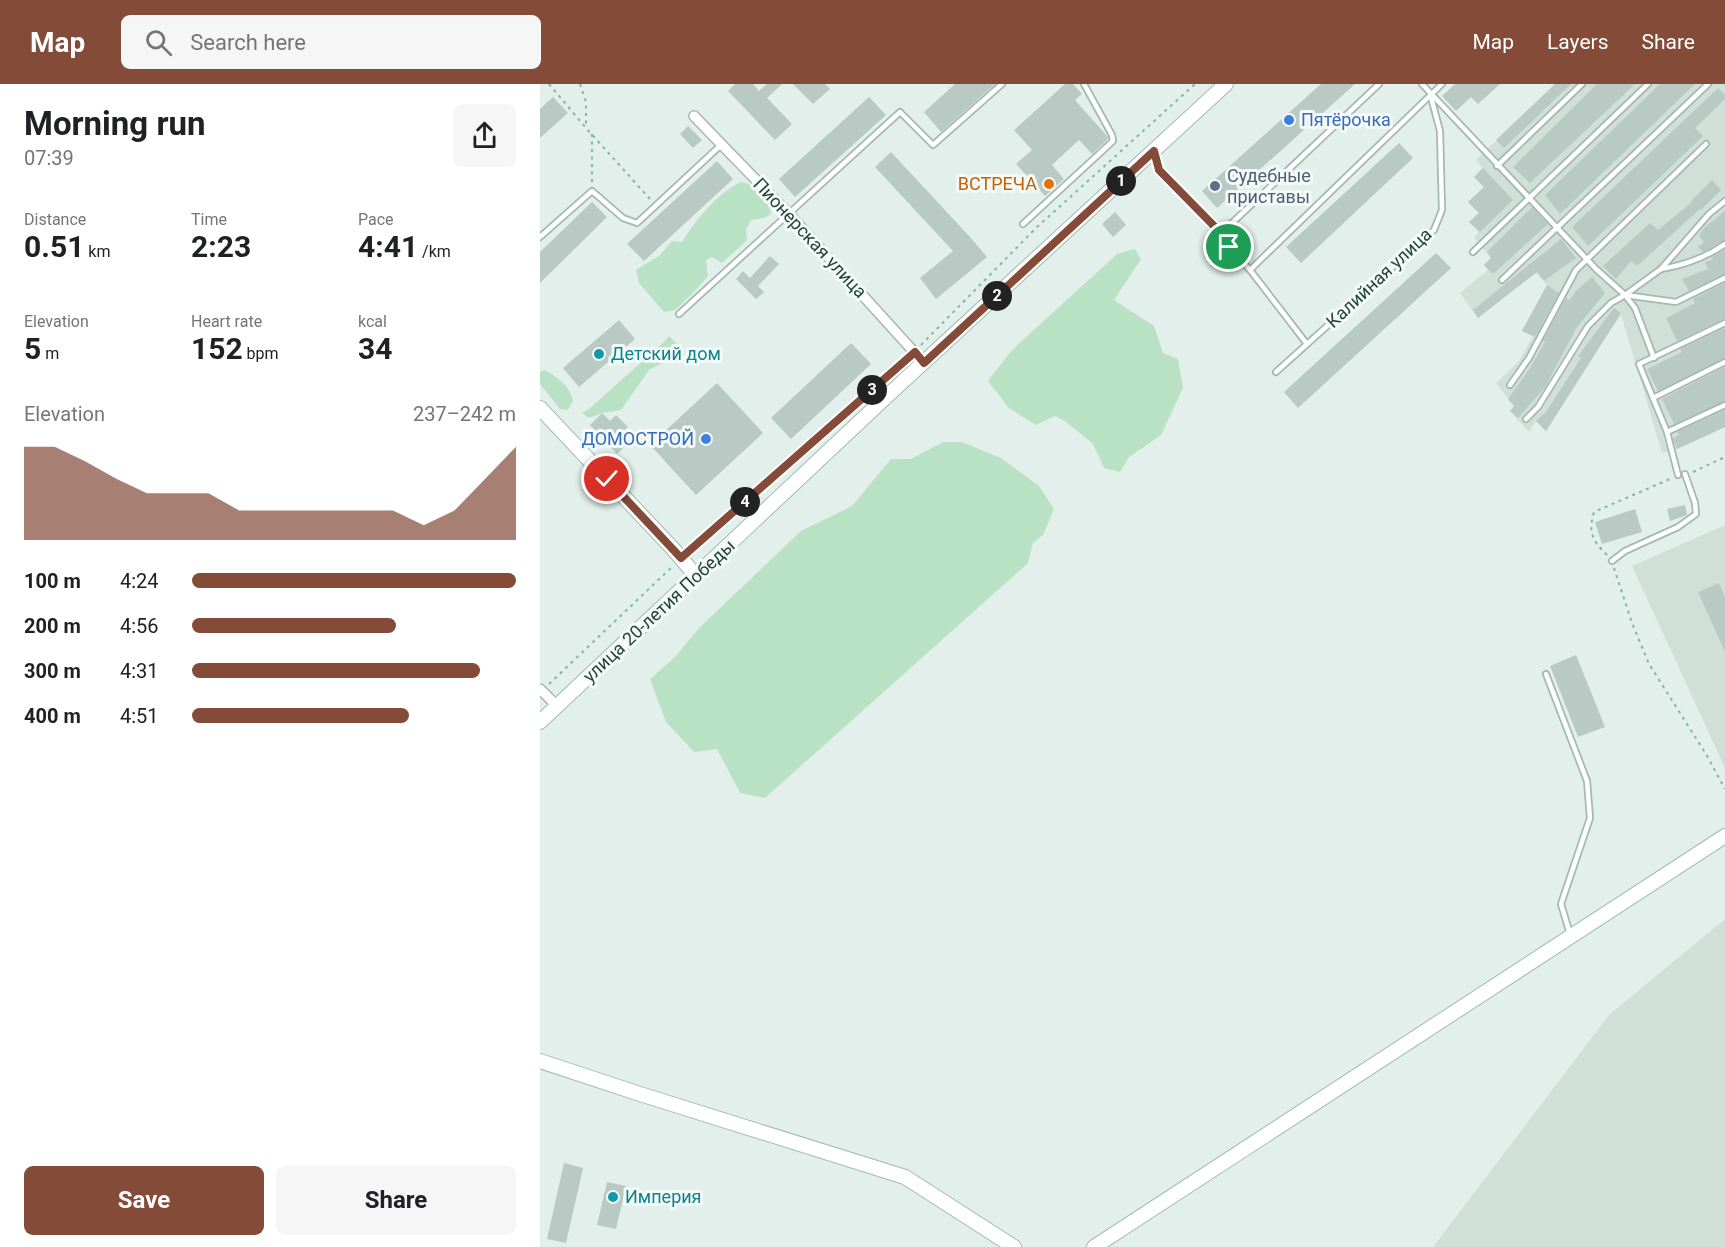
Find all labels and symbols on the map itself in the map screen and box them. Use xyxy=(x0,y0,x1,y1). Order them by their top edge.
place label: Пятёрочка xyxy=(1301,109,1391,130)
marker: Пятёрочка xyxy=(1282,113,1296,127)
place label: Судебные приставы xyxy=(1227,165,1311,207)
pin: 1 xyxy=(1106,166,1136,196)
street label: Пионерская улица xyxy=(749,173,871,302)
place label: ВСТРЕЧА xyxy=(958,173,1037,194)
marker: ВСТРЕЧА xyxy=(1042,177,1056,191)
marker: Судебные приставы xyxy=(1208,179,1222,193)
pin xyxy=(1203,221,1254,272)
street label: Калийная улица xyxy=(1322,223,1436,332)
pin: 2 xyxy=(982,281,1012,311)
place label: Детский дом xyxy=(611,343,721,364)
marker: Детский дом xyxy=(592,347,606,361)
pin: 3 xyxy=(857,375,887,405)
place label: ДОМОСТРОЙ xyxy=(581,428,694,449)
marker: ДОМОСТРОЙ xyxy=(699,432,713,446)
pin xyxy=(581,453,632,504)
pin: 4 xyxy=(730,487,760,517)
street label: улица 20-летия Победы xyxy=(578,535,739,686)
place label: Империя xyxy=(625,1186,702,1207)
marker: Империя xyxy=(606,1190,620,1204)

